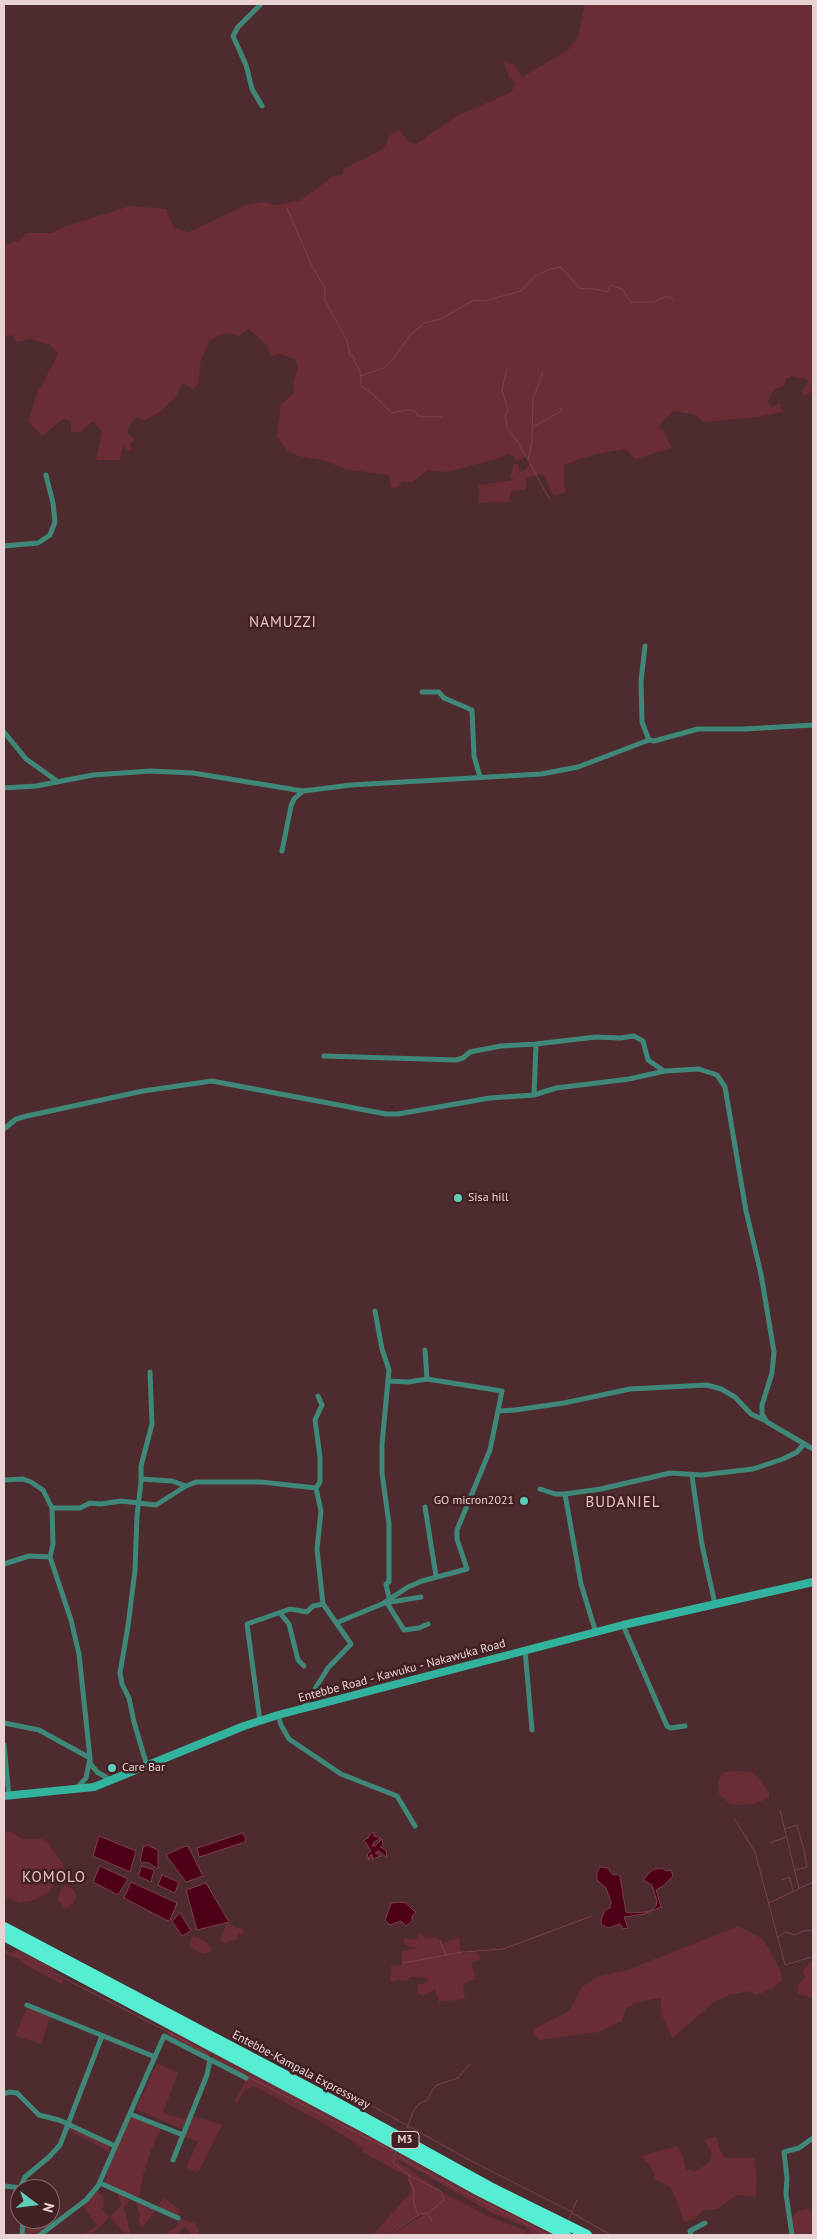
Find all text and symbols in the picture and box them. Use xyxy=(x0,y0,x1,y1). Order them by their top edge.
district label: NAMUZZI xyxy=(248,614,318,632)
place label: Sisa hill xyxy=(468,1191,509,1205)
marker: Sisa hill xyxy=(452,1192,464,1204)
place label: GO micron2021 xyxy=(434,1494,514,1508)
district label: BUDANIEL xyxy=(584,1494,662,1512)
marker: GO micron2021 xyxy=(518,1495,530,1507)
street label: Entebbe Road - Kawuku - Nakawuka Road xyxy=(297,1636,507,1706)
place label: Care Bar xyxy=(122,1761,165,1775)
marker: Care Bar xyxy=(106,1762,118,1774)
district label: KOMOLO xyxy=(21,1869,87,1887)
street label: Entebbe-Kampala Expressway xyxy=(230,2028,372,2112)
road number: M3 xyxy=(391,2132,419,2148)
north arrow xyxy=(10,2179,60,2229)
text: N xyxy=(39,2201,58,2214)

